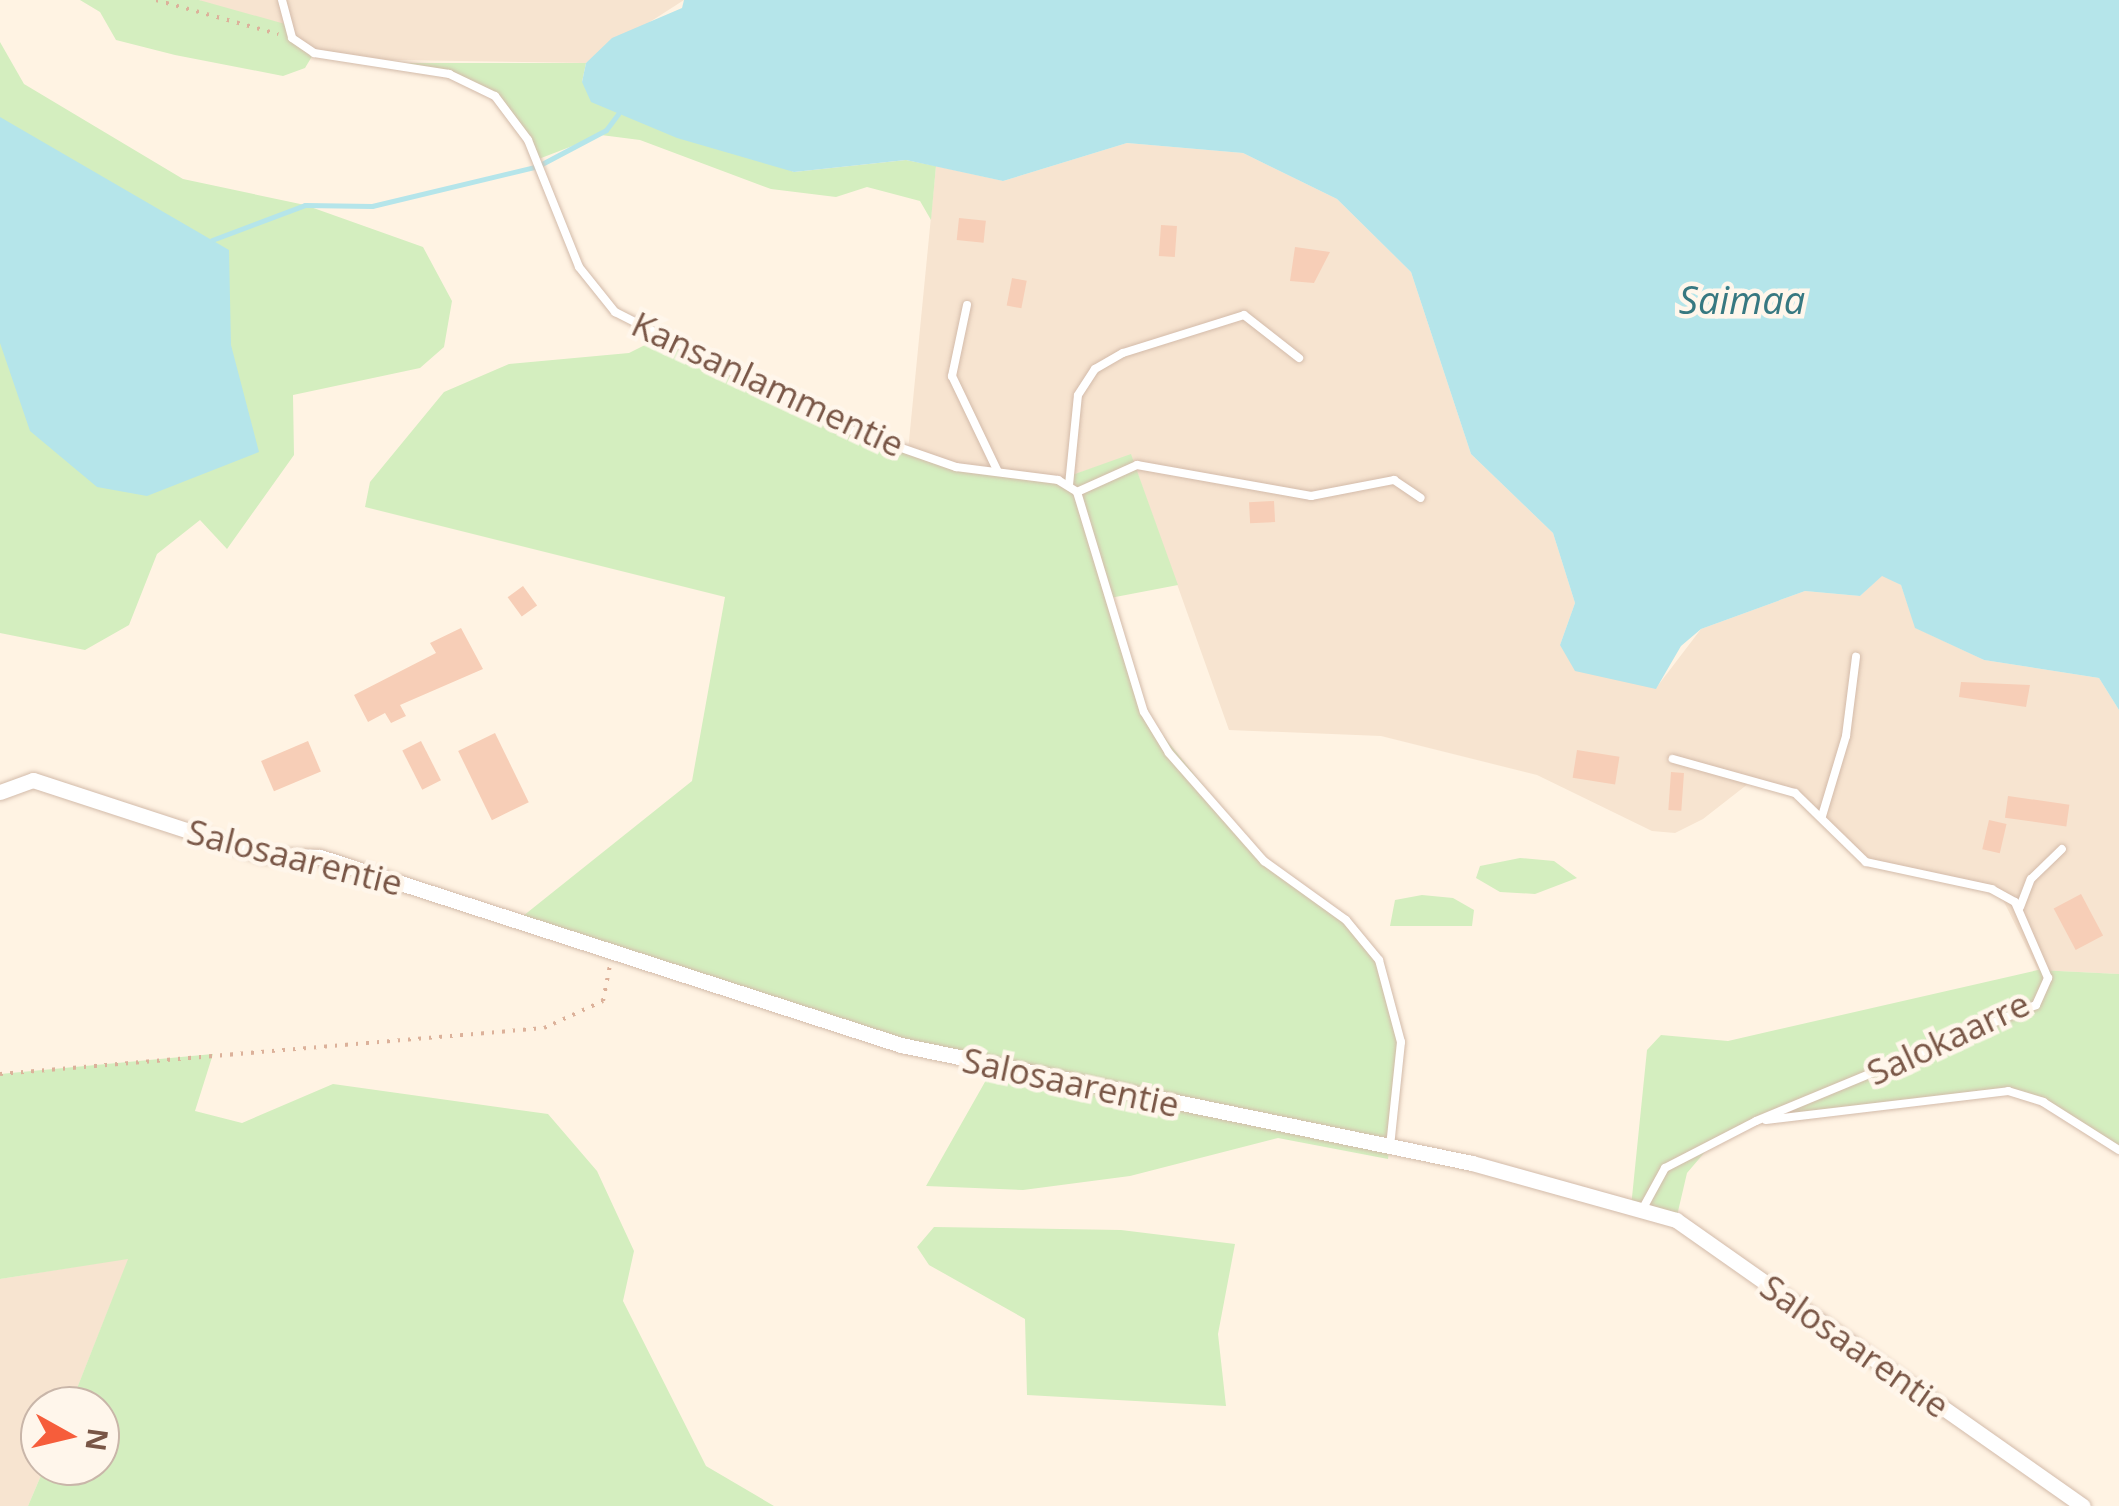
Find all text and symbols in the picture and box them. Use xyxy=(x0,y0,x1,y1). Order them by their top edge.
water label: Saimaa xyxy=(1679,277,1805,323)
street label: Kansanlammentie xyxy=(625,303,911,465)
street label: Salosaarentie xyxy=(183,810,407,904)
street label: Salokaarre xyxy=(1860,982,2036,1094)
street label: Salosaarentie xyxy=(959,1039,1183,1125)
street label: Salosaarentie xyxy=(1753,1266,1957,1426)
north arrow xyxy=(20,1386,120,1486)
text: N xyxy=(77,1426,118,1454)

